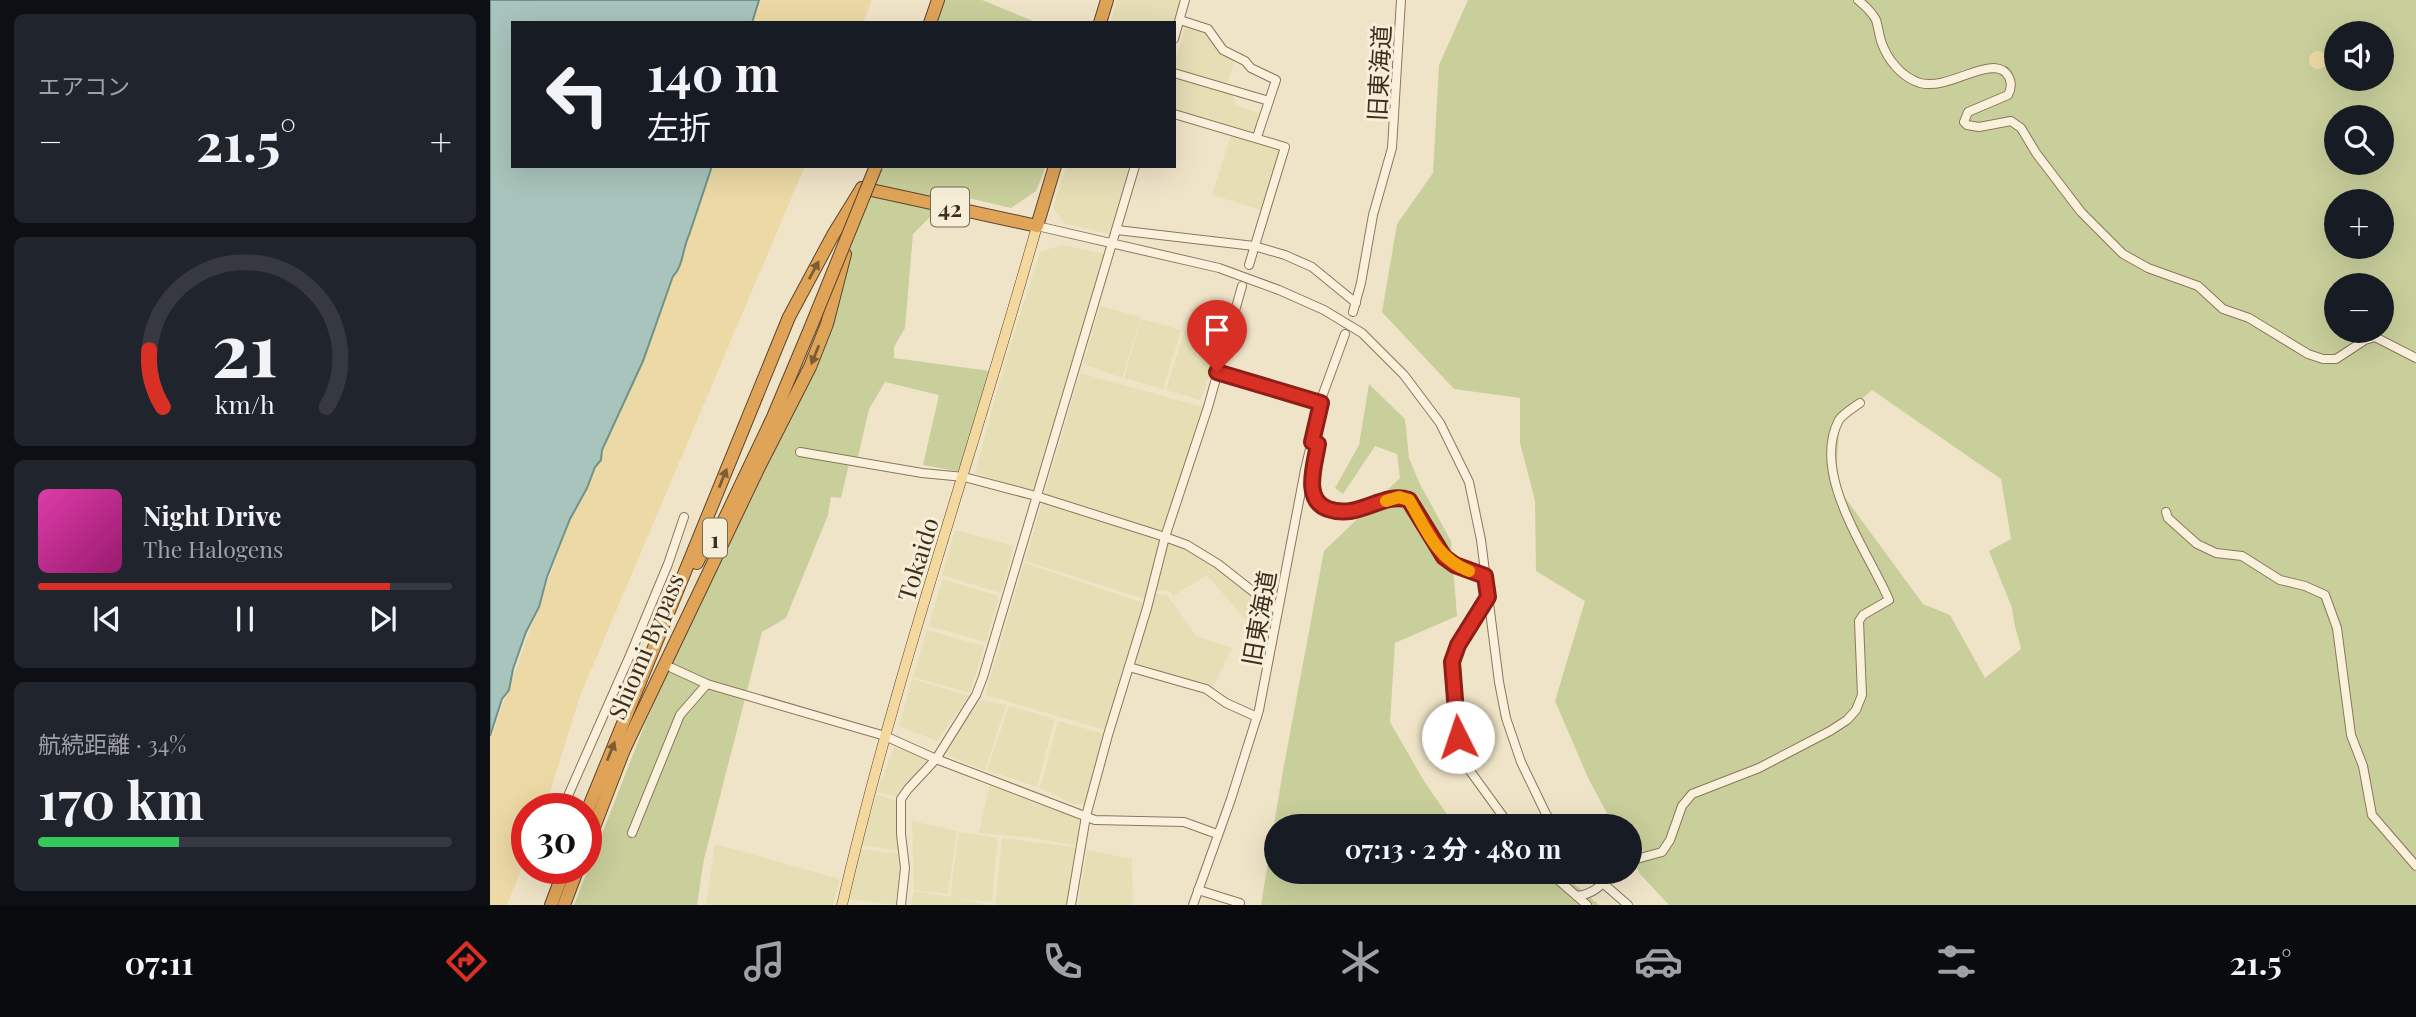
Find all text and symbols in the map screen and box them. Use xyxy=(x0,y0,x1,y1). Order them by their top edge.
map controls xyxy=(2324,21,2394,343)
button: sound xyxy=(2324,21,2394,91)
street label: 旧東海道 xyxy=(1360,24,1396,122)
text: 140 m xyxy=(647,39,779,104)
icon: left xyxy=(532,49,623,140)
text: エアコン xyxy=(38,70,130,101)
text: 左折 xyxy=(647,104,711,147)
button: search xyxy=(2324,105,2394,175)
text: 21.5° xyxy=(196,106,296,175)
text: − xyxy=(38,115,63,166)
text: + xyxy=(430,115,452,166)
road number: 42 xyxy=(931,188,969,227)
button: + xyxy=(2324,189,2394,259)
one-way arrow xyxy=(808,260,820,280)
button: − xyxy=(2324,273,2394,343)
text: 21 xyxy=(212,299,278,396)
pin xyxy=(1187,300,1247,372)
icon: arrive xyxy=(1198,311,1236,349)
one-way arrow xyxy=(809,344,820,365)
text: km/h xyxy=(215,387,275,420)
one-way arrow xyxy=(717,468,728,489)
text: Night Drive xyxy=(143,498,281,533)
street label: Tokaido xyxy=(889,513,945,605)
road number: 1 xyxy=(703,518,727,558)
text: The Halogens xyxy=(143,533,283,564)
street label: Shiomi Bypass xyxy=(600,568,690,724)
street label: 旧東海道 xyxy=(1234,568,1282,668)
icon: previous xyxy=(88,600,126,638)
icon: pause xyxy=(226,600,264,638)
icon: next xyxy=(364,600,402,638)
position arrow xyxy=(1421,700,1495,774)
text: 航続距離 · 34% xyxy=(38,728,186,759)
one-way arrow xyxy=(606,740,617,761)
text: 170 km xyxy=(38,764,204,833)
speed limit sign: 30 xyxy=(511,793,602,884)
text: 07:13 · 2 分 · 480 m xyxy=(1345,831,1561,866)
icon: directions xyxy=(442,937,491,986)
icon: music xyxy=(740,937,789,986)
icon: phone xyxy=(1038,937,1087,986)
icon: climate xyxy=(1336,937,1385,986)
icon: car xyxy=(1634,937,1683,986)
icon: filters xyxy=(1932,937,1981,986)
text: 07:11 xyxy=(124,940,193,983)
text: 21.5° xyxy=(2230,940,2292,983)

